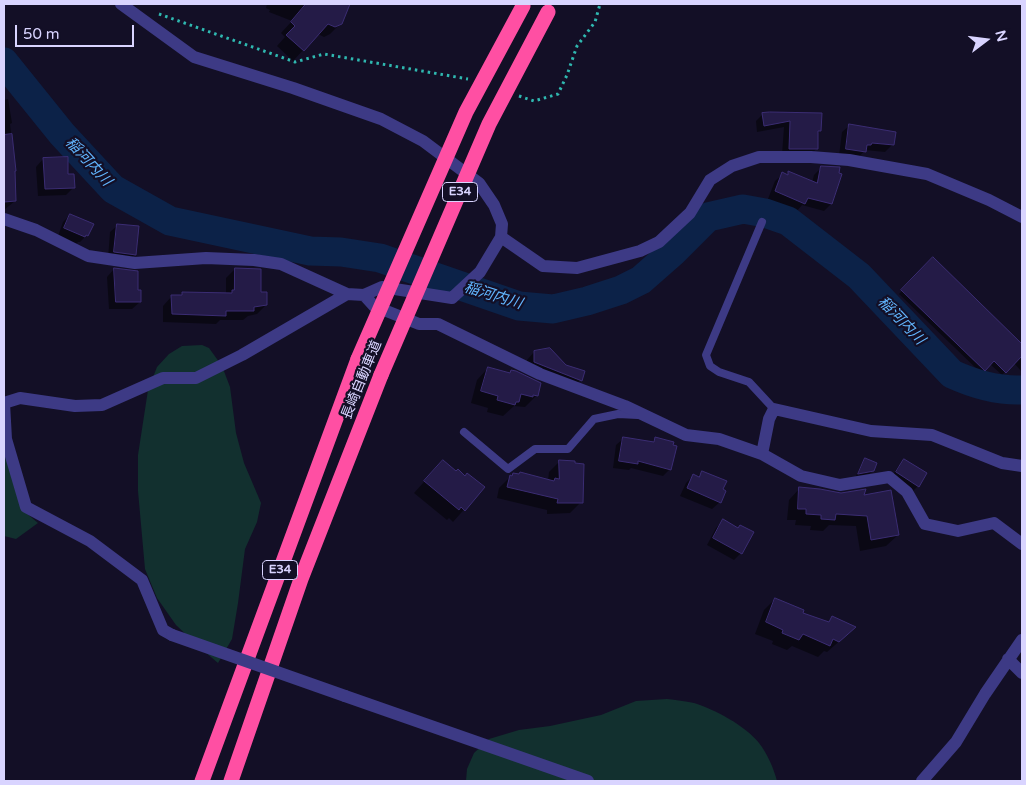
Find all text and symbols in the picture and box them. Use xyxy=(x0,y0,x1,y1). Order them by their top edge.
scale bar xyxy=(18,15,136,47)
north arrow xyxy=(961,15,1011,65)
text: 50 m xyxy=(23,25,60,43)
text: N xyxy=(991,28,1011,44)
water label: 稲河内川 xyxy=(61,134,115,190)
road number: E34 xyxy=(442,182,478,202)
water label: 稲河内川 xyxy=(462,279,524,313)
water label: 稲河内川 xyxy=(874,293,928,349)
street label: 長崎自動車道 xyxy=(338,338,386,422)
road number: E34 xyxy=(262,560,298,580)

